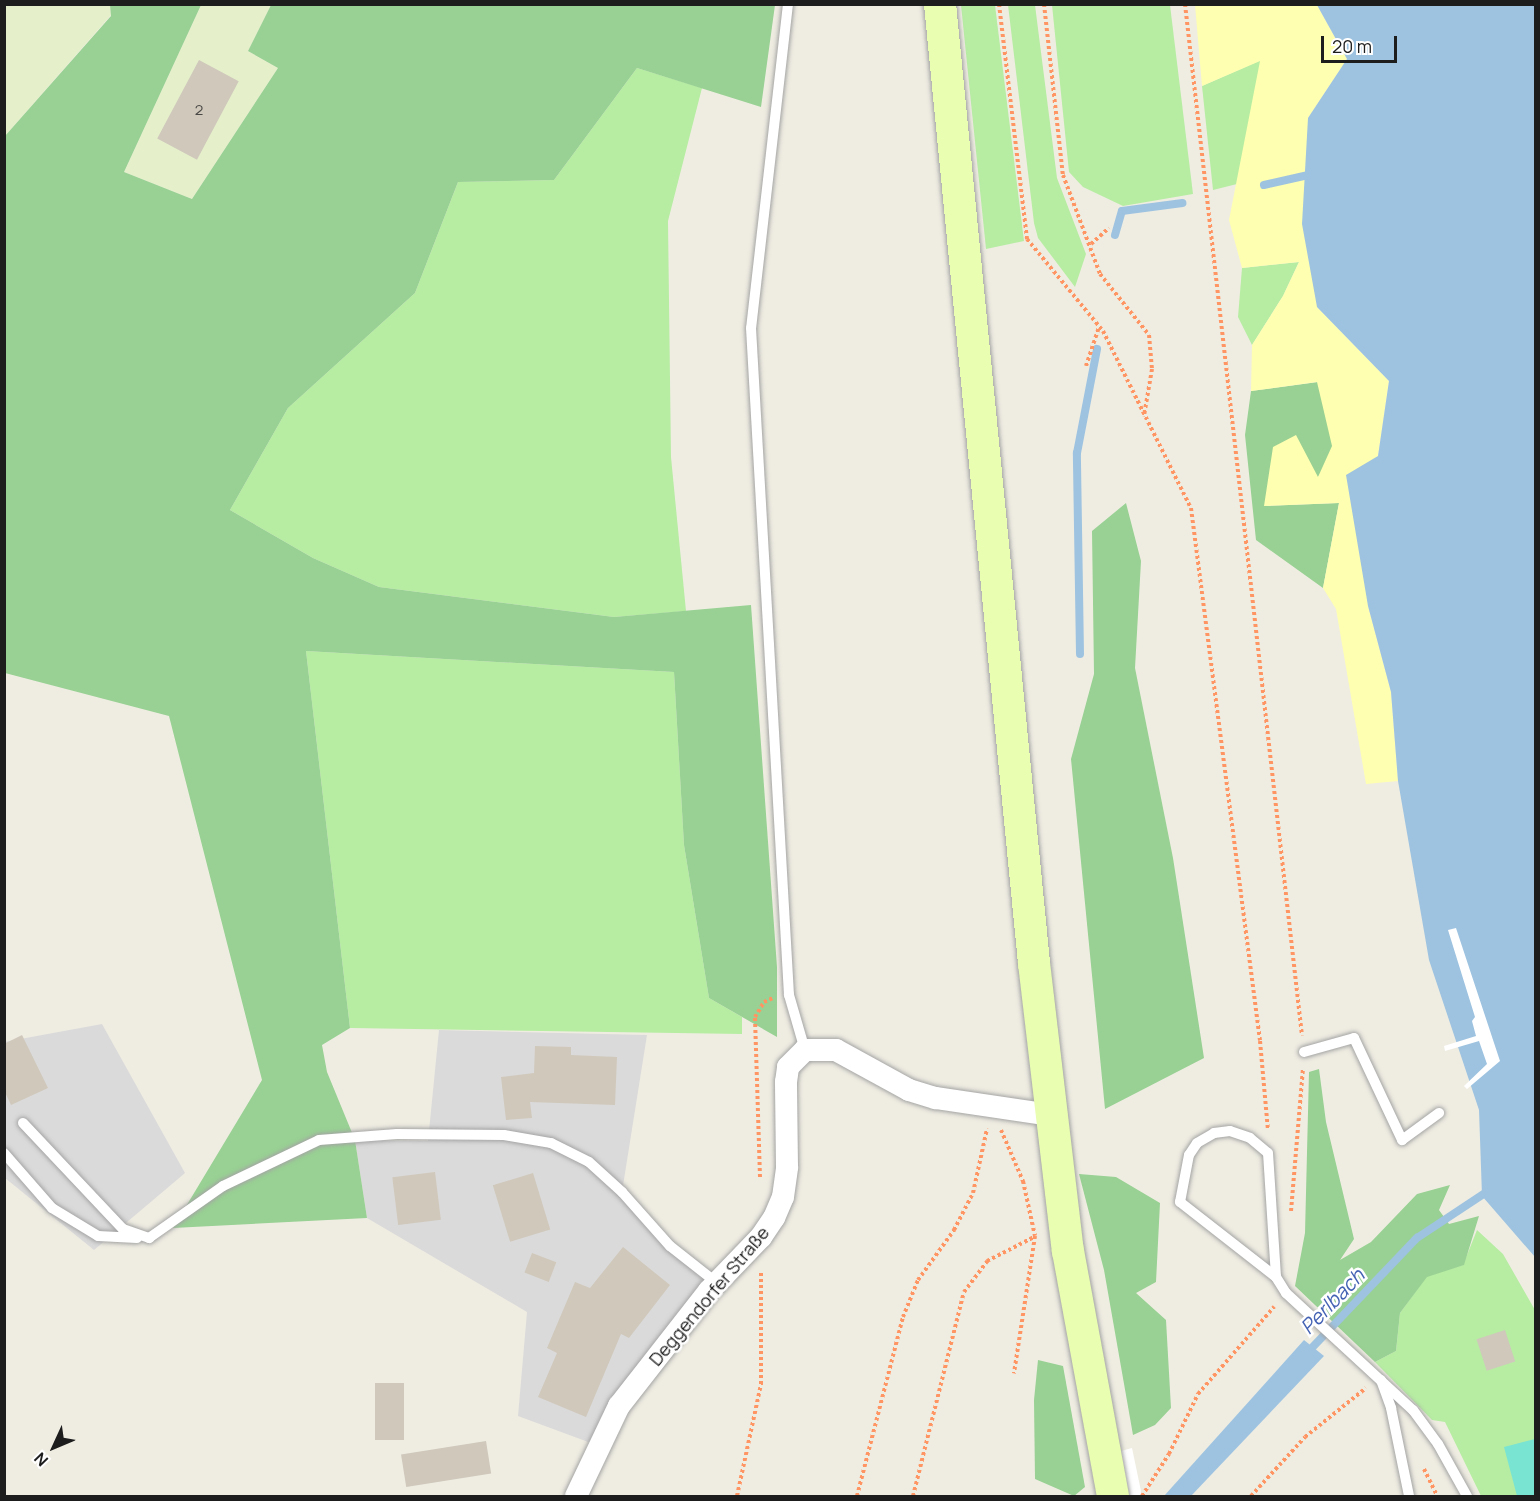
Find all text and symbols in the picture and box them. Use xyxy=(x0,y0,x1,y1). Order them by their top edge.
scale bar xyxy=(1324,24,1400,62)
text: 20 m xyxy=(1332,34,1372,58)
house number: 2 xyxy=(195,101,203,119)
street label: Deggendorfer Straße xyxy=(644,1222,774,1370)
water label: Perlbach xyxy=(1295,1263,1369,1339)
north arrow xyxy=(24,1417,84,1477)
text: N xyxy=(29,1448,53,1471)

